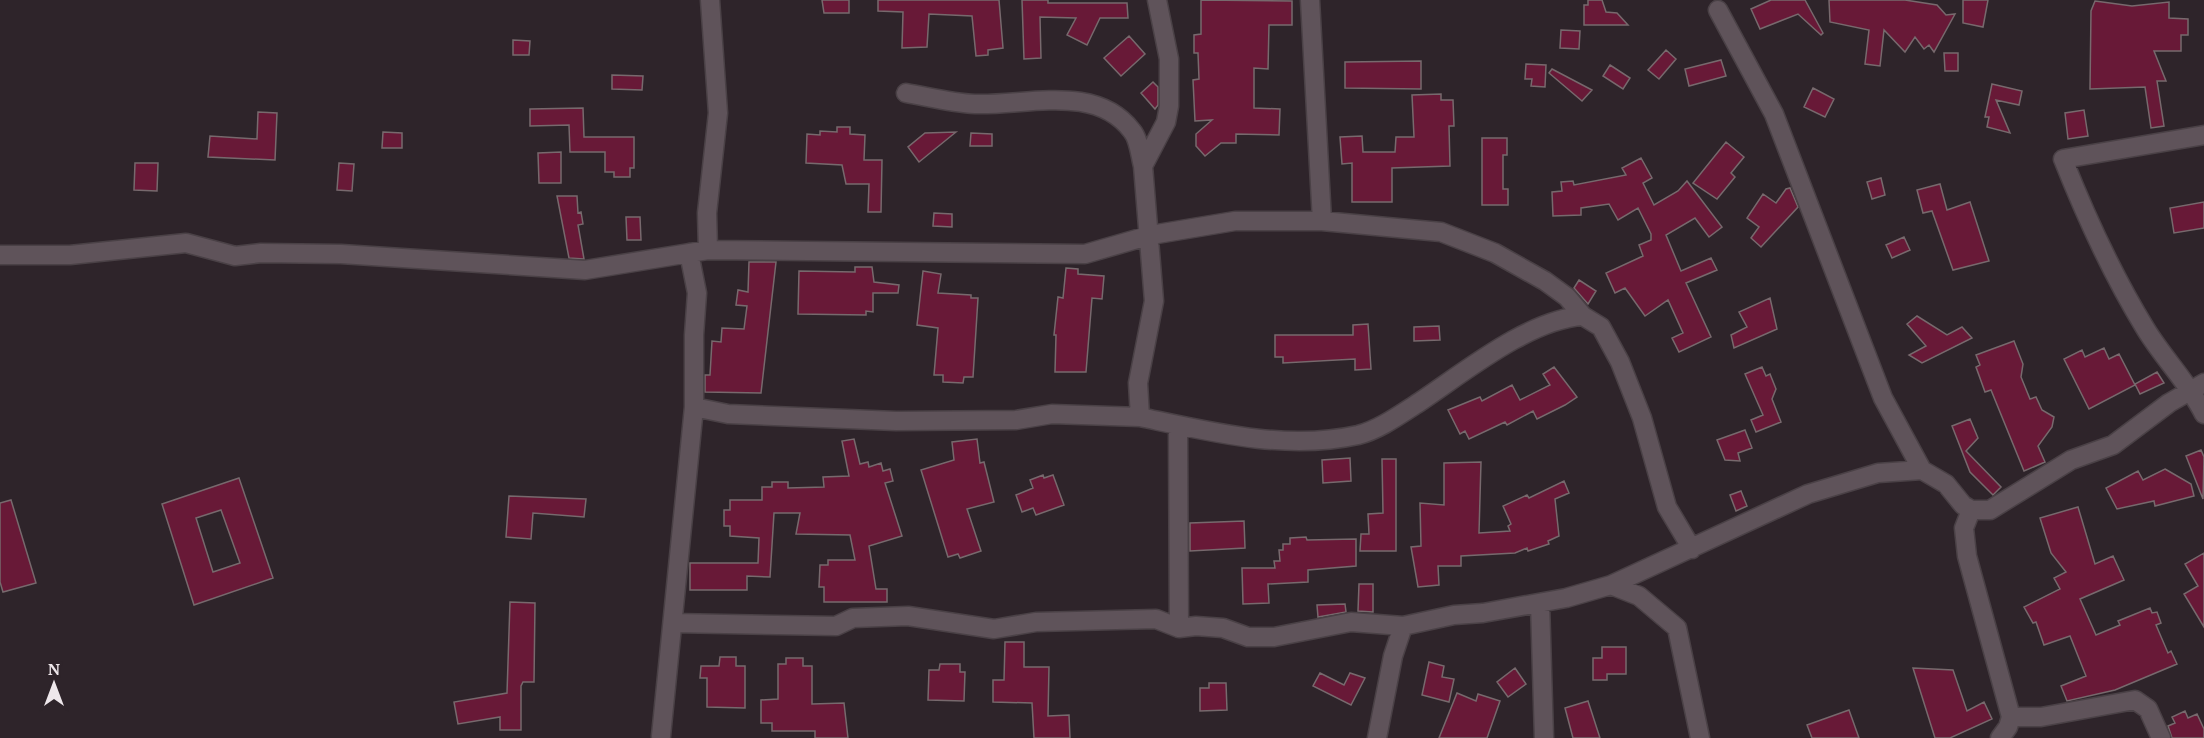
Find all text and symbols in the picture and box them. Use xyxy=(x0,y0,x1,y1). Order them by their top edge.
north arrow xyxy=(24,654,84,714)
text: N xyxy=(48,658,60,680)

